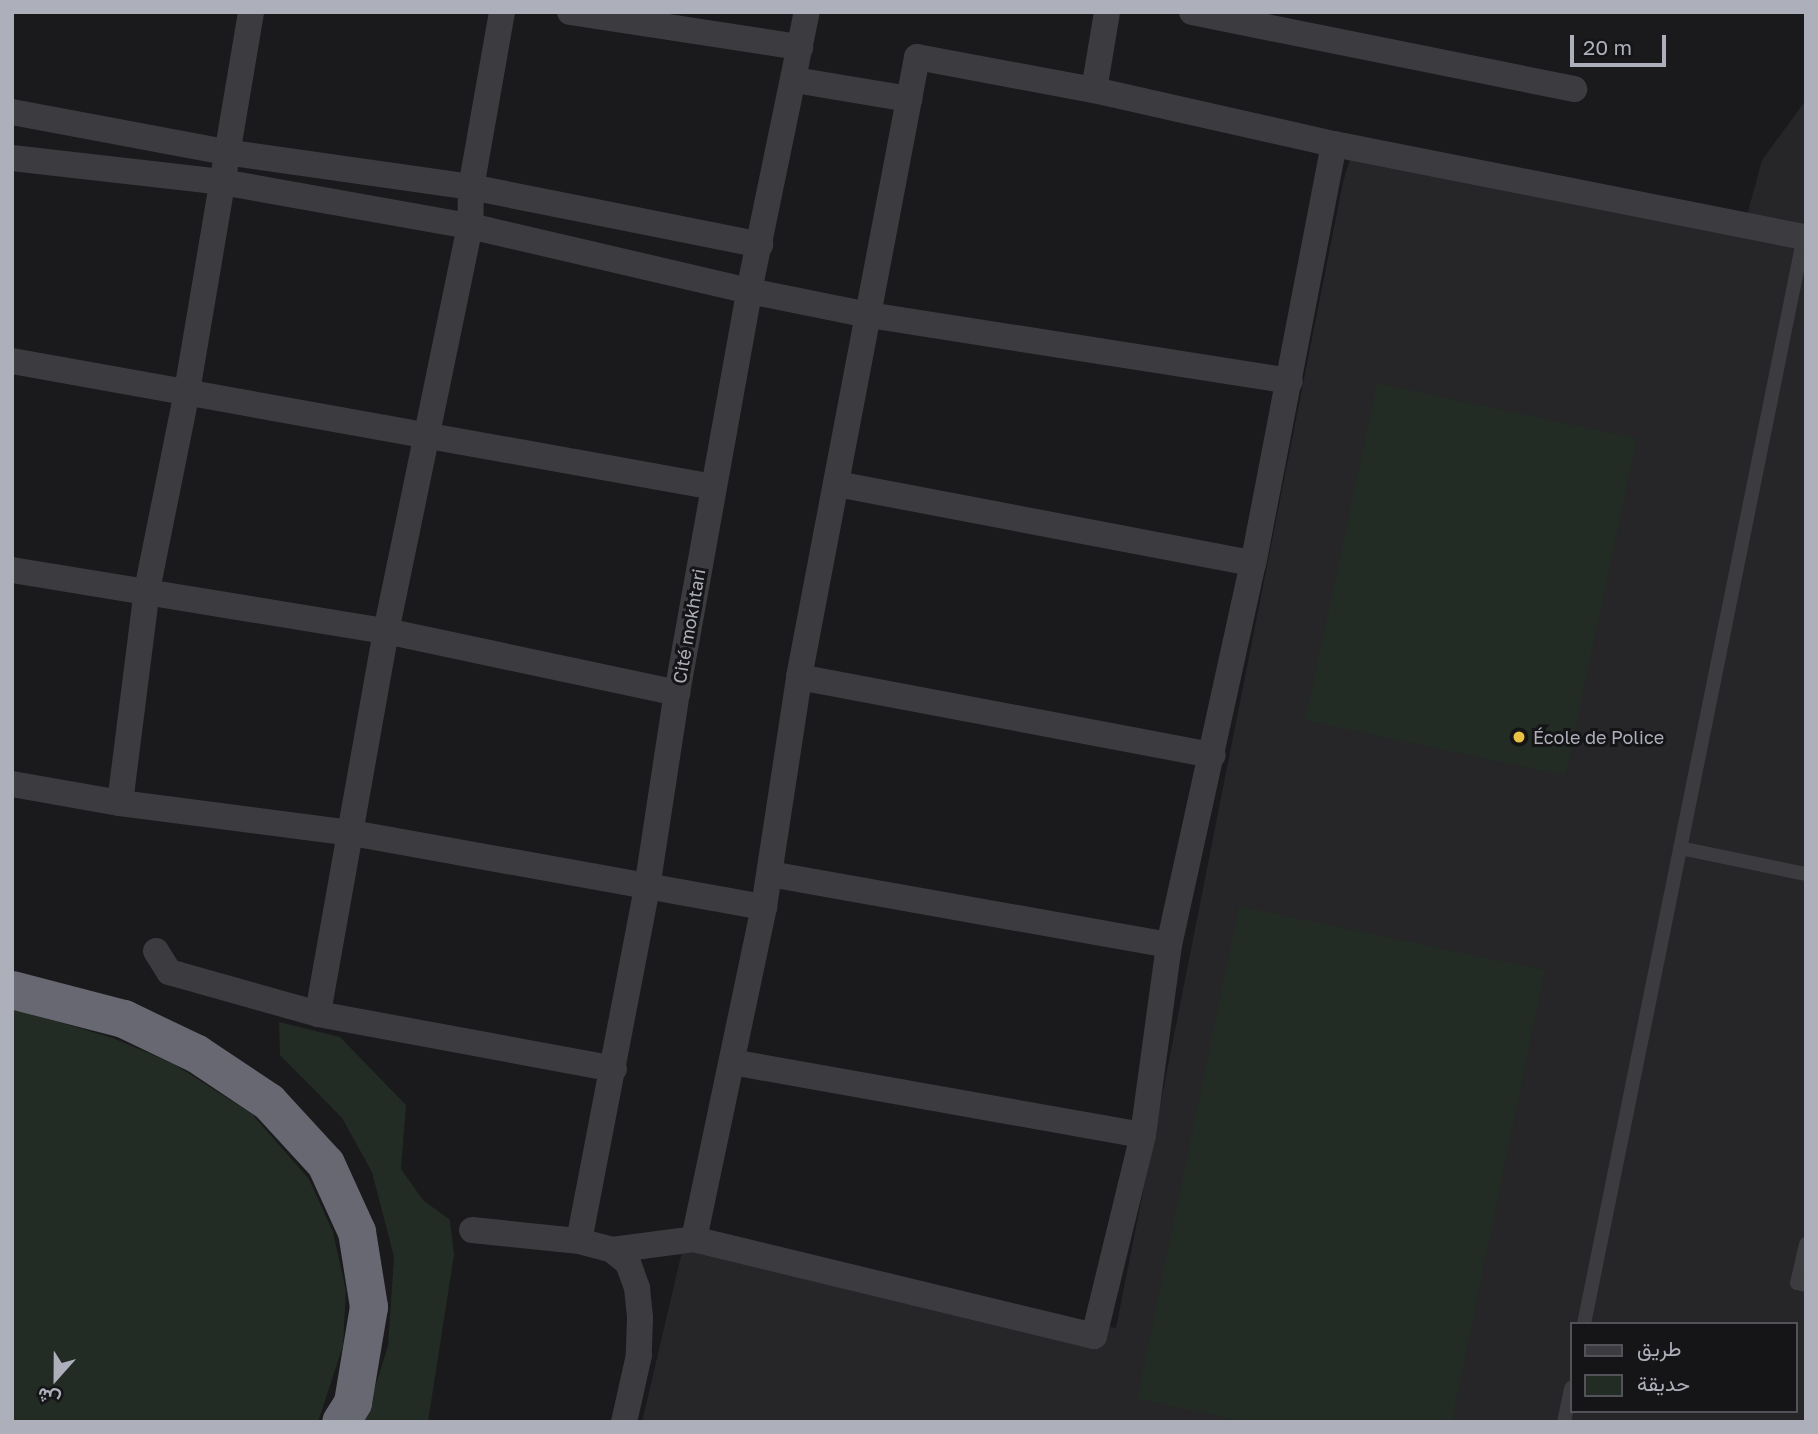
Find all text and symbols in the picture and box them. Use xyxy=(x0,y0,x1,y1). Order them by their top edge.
scale bar xyxy=(1573,21,1669,65)
text: 20 m xyxy=(1583,34,1632,60)
street label: Cité mokhtari xyxy=(668,567,710,685)
place label: École de Police xyxy=(1533,726,1664,748)
marker: École de Police xyxy=(1511,729,1527,745)
legend xyxy=(1570,1322,1797,1413)
text: طريق xyxy=(1637,1335,1682,1361)
north arrow xyxy=(21,1343,91,1413)
text: حديقة xyxy=(1637,1370,1690,1396)
text: ش xyxy=(34,1383,63,1413)

